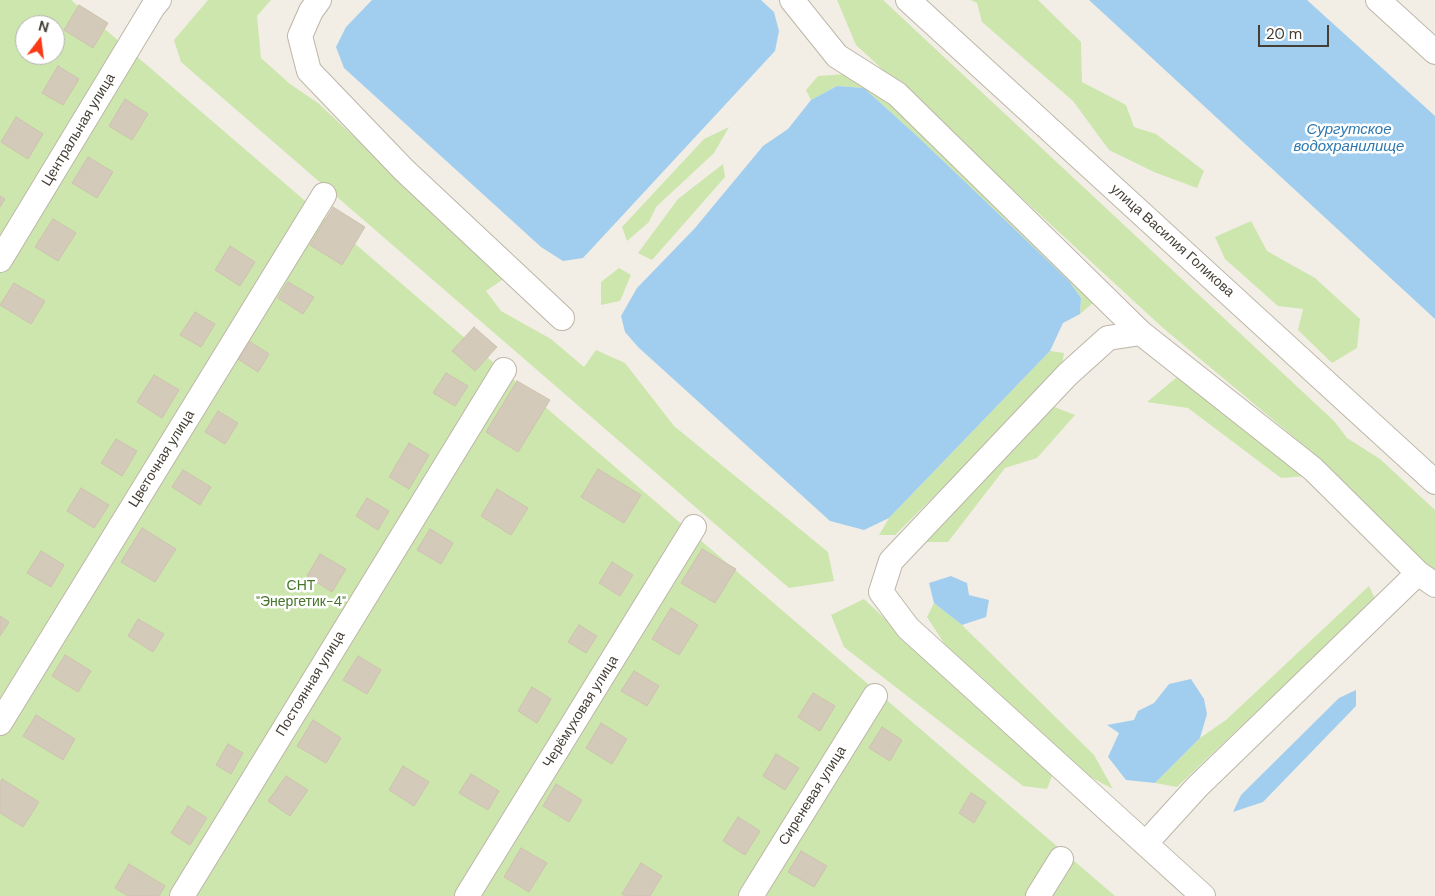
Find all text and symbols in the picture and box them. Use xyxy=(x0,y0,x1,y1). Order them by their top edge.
north arrow xyxy=(15,15,65,65)
scale bar xyxy=(1260,15,1331,47)
text: N xyxy=(36,16,51,36)
text: 20 m xyxy=(1266,24,1302,44)
street label: Центральная улица xyxy=(39,71,119,189)
water label: Сургутское водохранилище xyxy=(1294,121,1404,156)
street label: улица Василия Голикова xyxy=(1107,181,1237,301)
street label: Цветочная улица xyxy=(125,407,199,511)
park label: СНТ "Энергетик-4" xyxy=(256,578,346,610)
street label: Постоянная улица xyxy=(273,628,349,740)
street label: Черёмуховая улица xyxy=(540,653,622,771)
street label: Сиреневая улица xyxy=(776,743,850,849)

